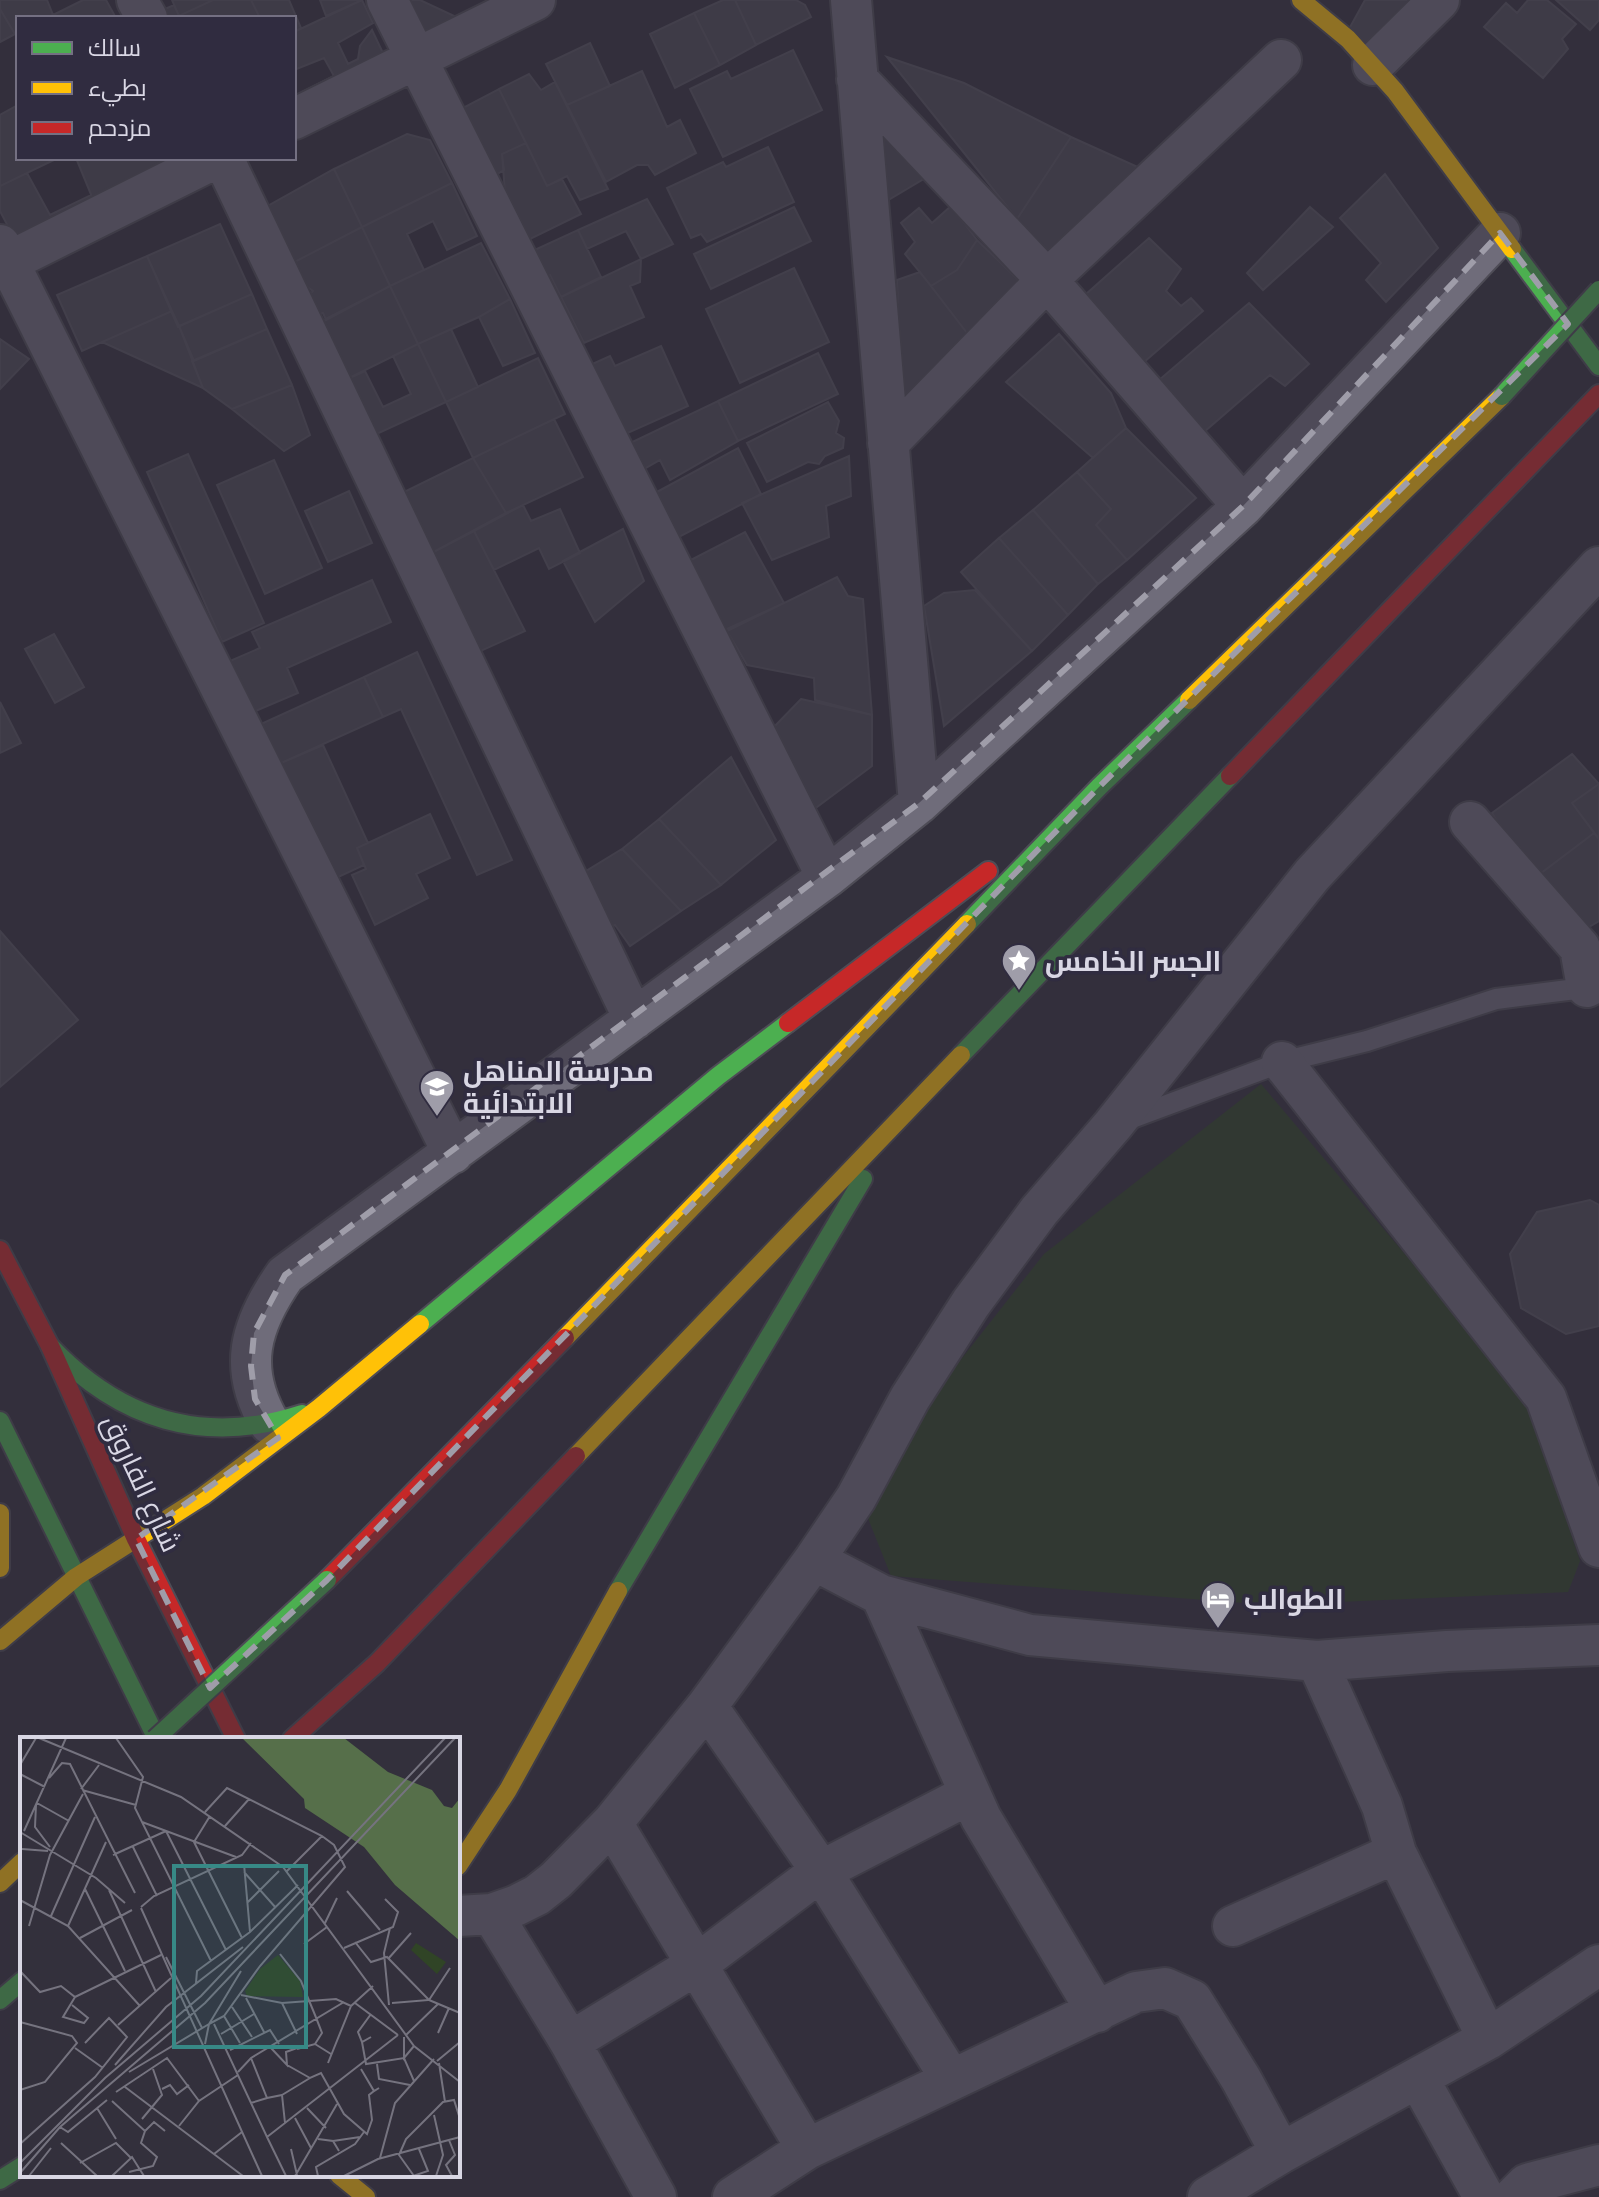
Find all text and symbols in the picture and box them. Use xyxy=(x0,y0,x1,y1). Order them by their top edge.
legend xyxy=(16,16,296,160)
text: سالك xyxy=(88,32,141,61)
text: بطيء xyxy=(88,72,147,107)
text: مزدحم xyxy=(88,112,151,144)
place icon: الجسر الخامس xyxy=(1000,942,1038,992)
place label: الجسر الخامس xyxy=(1045,943,1221,978)
place label: مدرسة المناهل الابتدائية xyxy=(463,1053,654,1119)
school or university icon: مدرسة المناهل الابتدائية xyxy=(418,1068,456,1118)
street label: شارع الفاروق xyxy=(94,1408,190,1558)
hotel icon: الطوالب xyxy=(1199,1580,1237,1630)
place label: الطوالب xyxy=(1244,1581,1344,1616)
inset map xyxy=(20,1737,460,2177)

